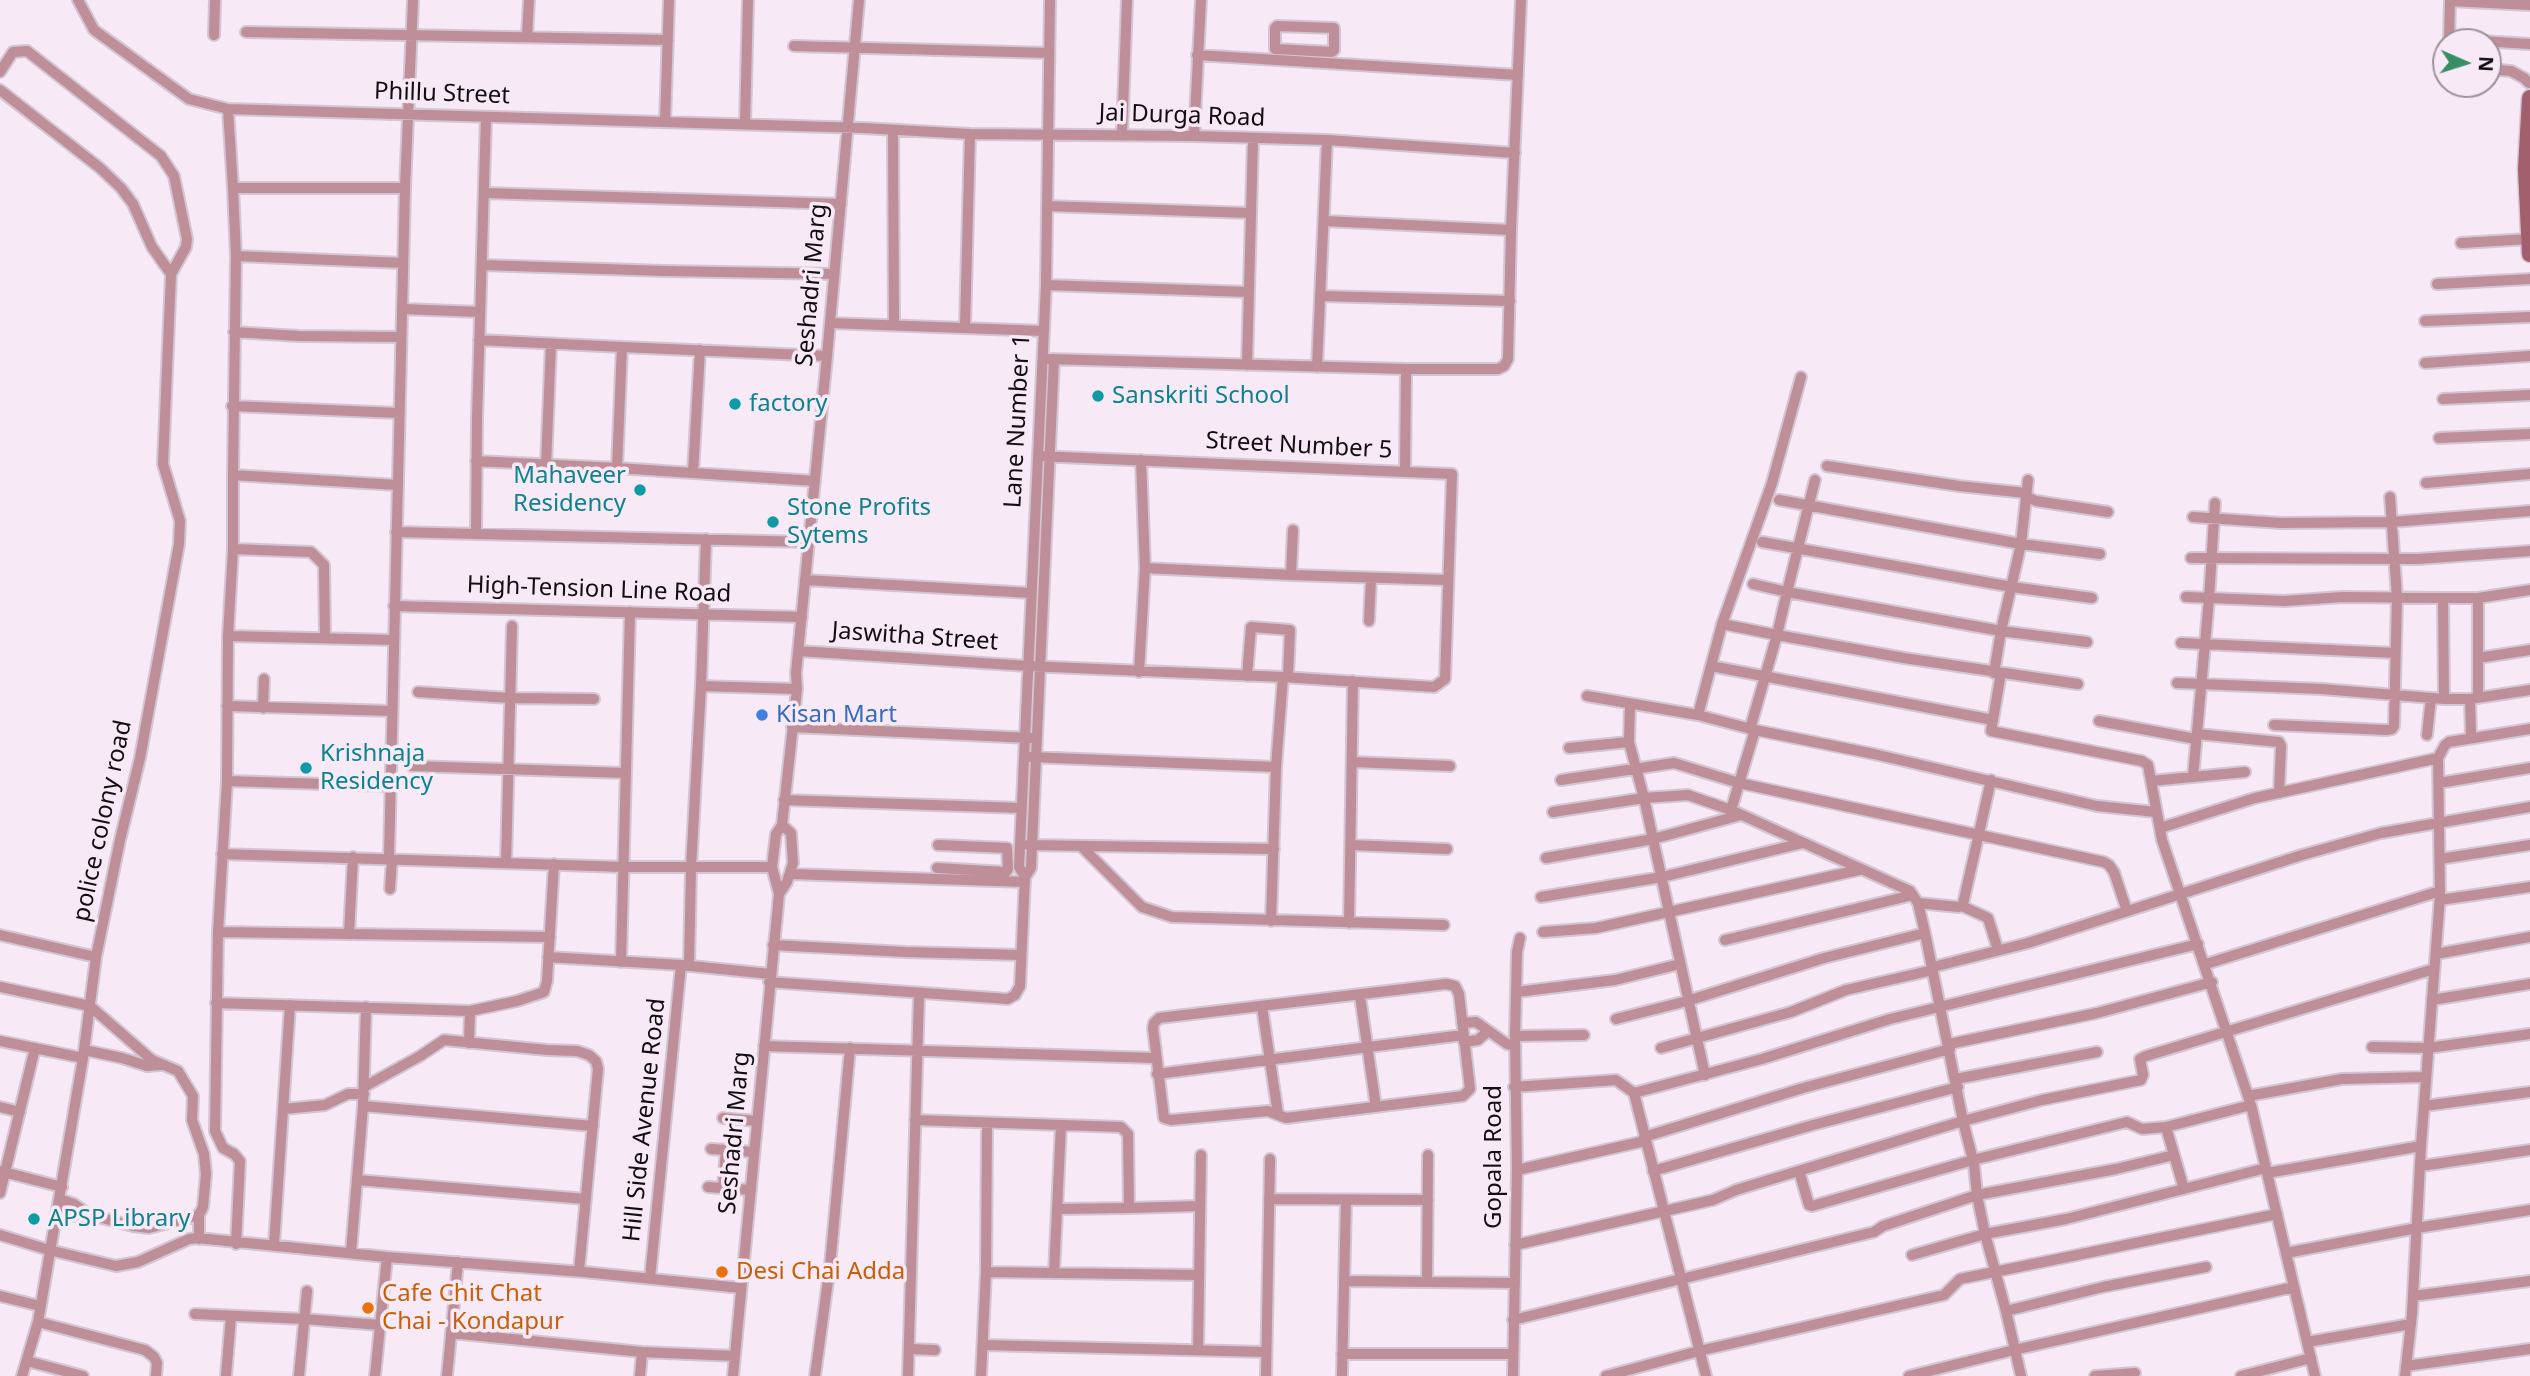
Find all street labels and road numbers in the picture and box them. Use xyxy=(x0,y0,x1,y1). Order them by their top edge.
street label: Phillu Street xyxy=(374,77,510,111)
street label: Jai Durga Road xyxy=(1098,99,1266,133)
street label: Seshadri Marg xyxy=(791,202,833,368)
street label: Lane Number 1 xyxy=(999,333,1037,509)
street label: Street Number 5 xyxy=(1205,427,1393,465)
street label: High-Tension Line Road xyxy=(466,571,732,609)
street label: Jaswitha Street xyxy=(831,617,999,657)
street label: police colony road xyxy=(68,718,138,924)
street label: Hill Side Avenue Road xyxy=(618,997,672,1243)
street label: Seshadri Marg xyxy=(714,1050,756,1216)
street label: Gopala Road xyxy=(1480,1085,1508,1229)

